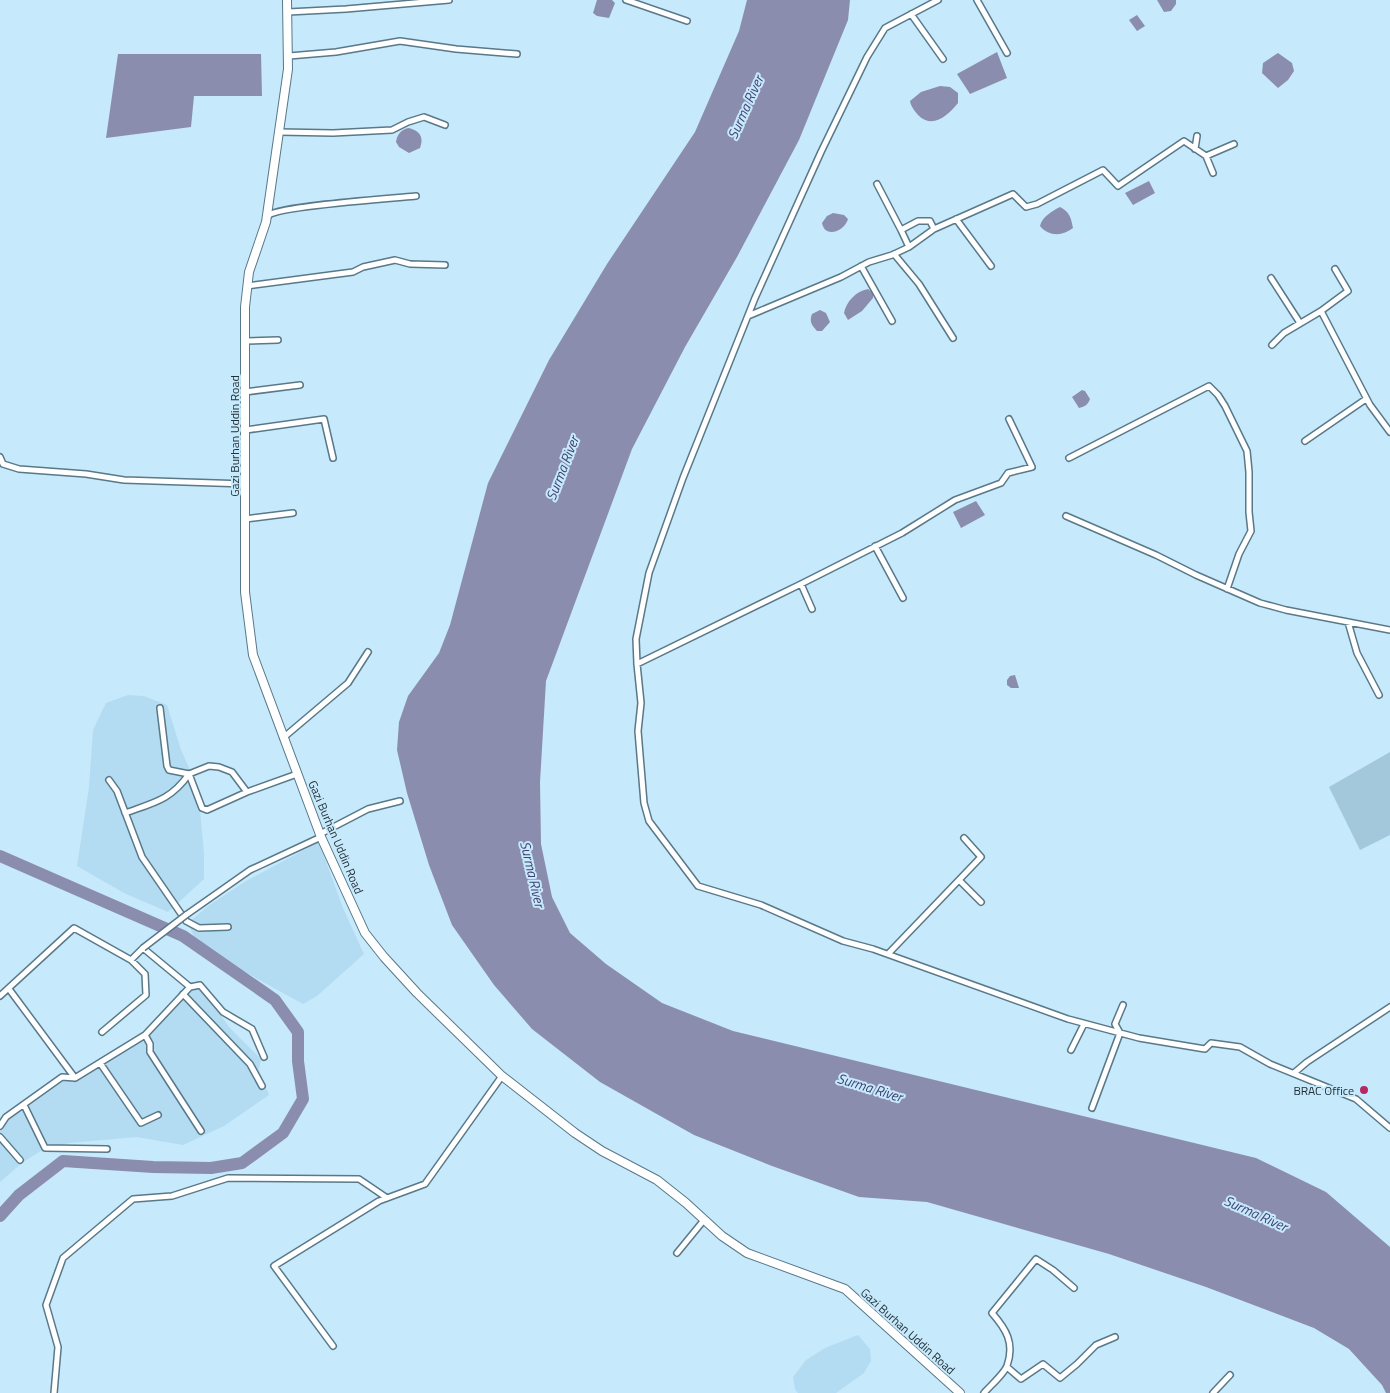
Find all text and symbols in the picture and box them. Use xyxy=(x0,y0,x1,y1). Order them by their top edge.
water label: Surma River xyxy=(722,71,769,142)
street label: Gazi Burhan Uddin Road xyxy=(225,375,244,497)
water label: Surma River xyxy=(540,431,584,503)
street label: Gazi Burhan Uddin Road xyxy=(303,777,369,897)
water label: Surma River xyxy=(515,839,551,911)
water label: Surma River xyxy=(835,1067,907,1107)
place label: BRAC Office xyxy=(1293,1081,1354,1100)
marker: BRAC Office xyxy=(1358,1084,1370,1096)
water label: Surma River xyxy=(1221,1190,1292,1237)
street label: Gazi Burhan Uddin Road xyxy=(856,1283,960,1379)

